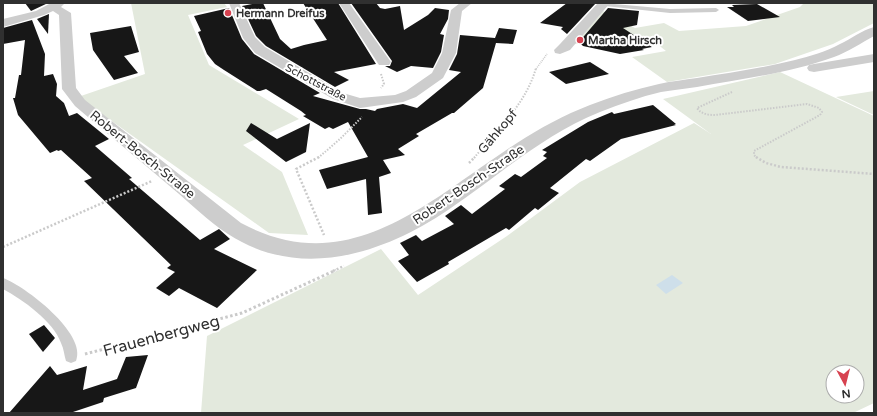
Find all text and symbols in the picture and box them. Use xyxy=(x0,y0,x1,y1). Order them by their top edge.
place label: Hermann Dreifus xyxy=(236,7,325,20)
marker: Hermann Dreifus xyxy=(223,8,233,18)
place label: Martha Hirsch xyxy=(588,34,662,47)
marker: Martha Hirsch xyxy=(575,35,585,45)
street label: Schottstraße xyxy=(283,61,348,104)
street label: Gähkopf xyxy=(475,106,521,157)
street label: Robert-Bosch-Straße xyxy=(86,107,198,202)
street label: Robert-Bosch-Straße xyxy=(410,142,527,228)
street label: Frauenbergweg xyxy=(101,311,222,361)
north arrow xyxy=(825,364,865,404)
text: N xyxy=(841,386,851,400)

